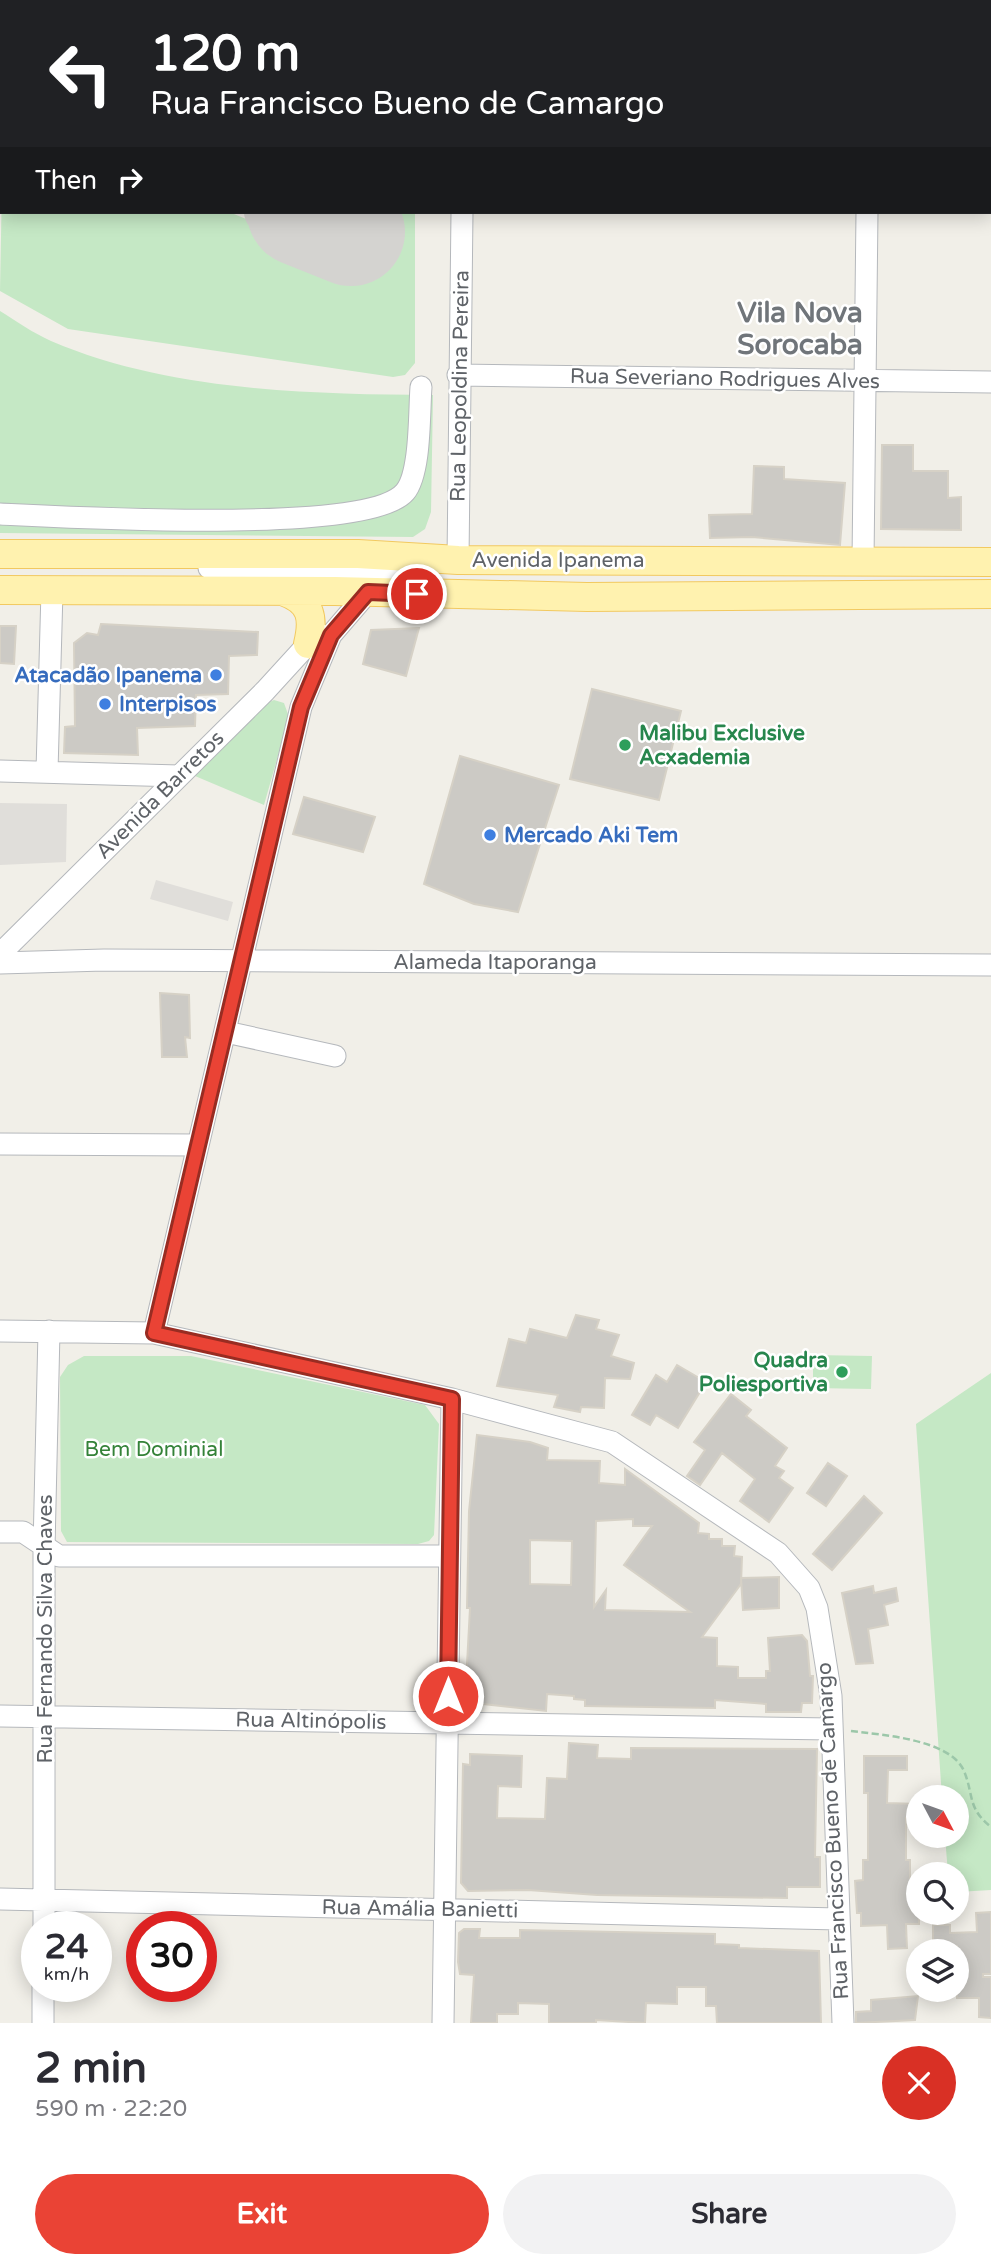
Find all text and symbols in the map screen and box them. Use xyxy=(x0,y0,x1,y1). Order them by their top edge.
text: 120 m xyxy=(150,25,300,84)
icon: left xyxy=(35,28,126,119)
text: Rua Francisco Bueno de Camargo xyxy=(150,85,664,123)
icon: right xyxy=(111,161,149,199)
text: Then xyxy=(35,165,97,196)
street label: Rua Leopoldina Pereira xyxy=(445,270,475,502)
district label: Vila Nova Sorocaba xyxy=(737,296,863,362)
street label: Rua Severiano Rodrigues Alves xyxy=(570,364,880,394)
street label: Avenida Ipanema xyxy=(472,548,644,573)
pin xyxy=(387,564,447,624)
icon: arrive xyxy=(398,575,436,613)
place label: Atacadão Ipanema xyxy=(14,663,202,688)
marker: Atacadão Ipanema xyxy=(208,667,224,683)
place label: Interpisos xyxy=(119,692,217,717)
marker: Interpisos xyxy=(97,696,113,712)
place label: Malibu Exclusive Acxademia xyxy=(639,721,805,770)
street label: Avenida Barretos xyxy=(91,726,229,864)
marker: Malibu Exclusive Acxademia xyxy=(617,737,633,753)
place label: Mercado Aki Tem xyxy=(504,823,678,848)
marker: Mercado Aki Tem xyxy=(482,827,498,843)
street label: Alameda Itaporanga xyxy=(393,950,597,975)
place label: Quadra Poliesportiva xyxy=(699,1348,828,1397)
marker: Quadra Poliesportiva xyxy=(834,1364,850,1380)
park label: Bem Dominial xyxy=(85,1437,223,1462)
street label: Rua Fernando Silva Chaves xyxy=(33,1494,58,1764)
position arrow xyxy=(411,1659,485,1733)
street label: Rua Francisco Bueno de Camargo xyxy=(812,1662,854,2000)
street label: Rua Altinópolis xyxy=(235,1707,387,1735)
north arrow xyxy=(906,1785,970,1848)
map controls xyxy=(906,1785,969,2002)
button: search xyxy=(906,1862,969,1925)
street label: Rua Amália Banietti xyxy=(321,1895,519,1923)
speed limit sign: 30 xyxy=(126,1911,217,2002)
text: 24 xyxy=(45,1926,88,1968)
button: layers xyxy=(906,1939,969,2002)
text: km/h xyxy=(44,1963,89,1985)
text: 2 min xyxy=(35,2043,147,2094)
button: close xyxy=(882,2046,956,2120)
text: 590 m · 22:20 xyxy=(35,2095,187,2123)
button: Exit xyxy=(35,2174,489,2254)
button: Share xyxy=(503,2174,956,2254)

